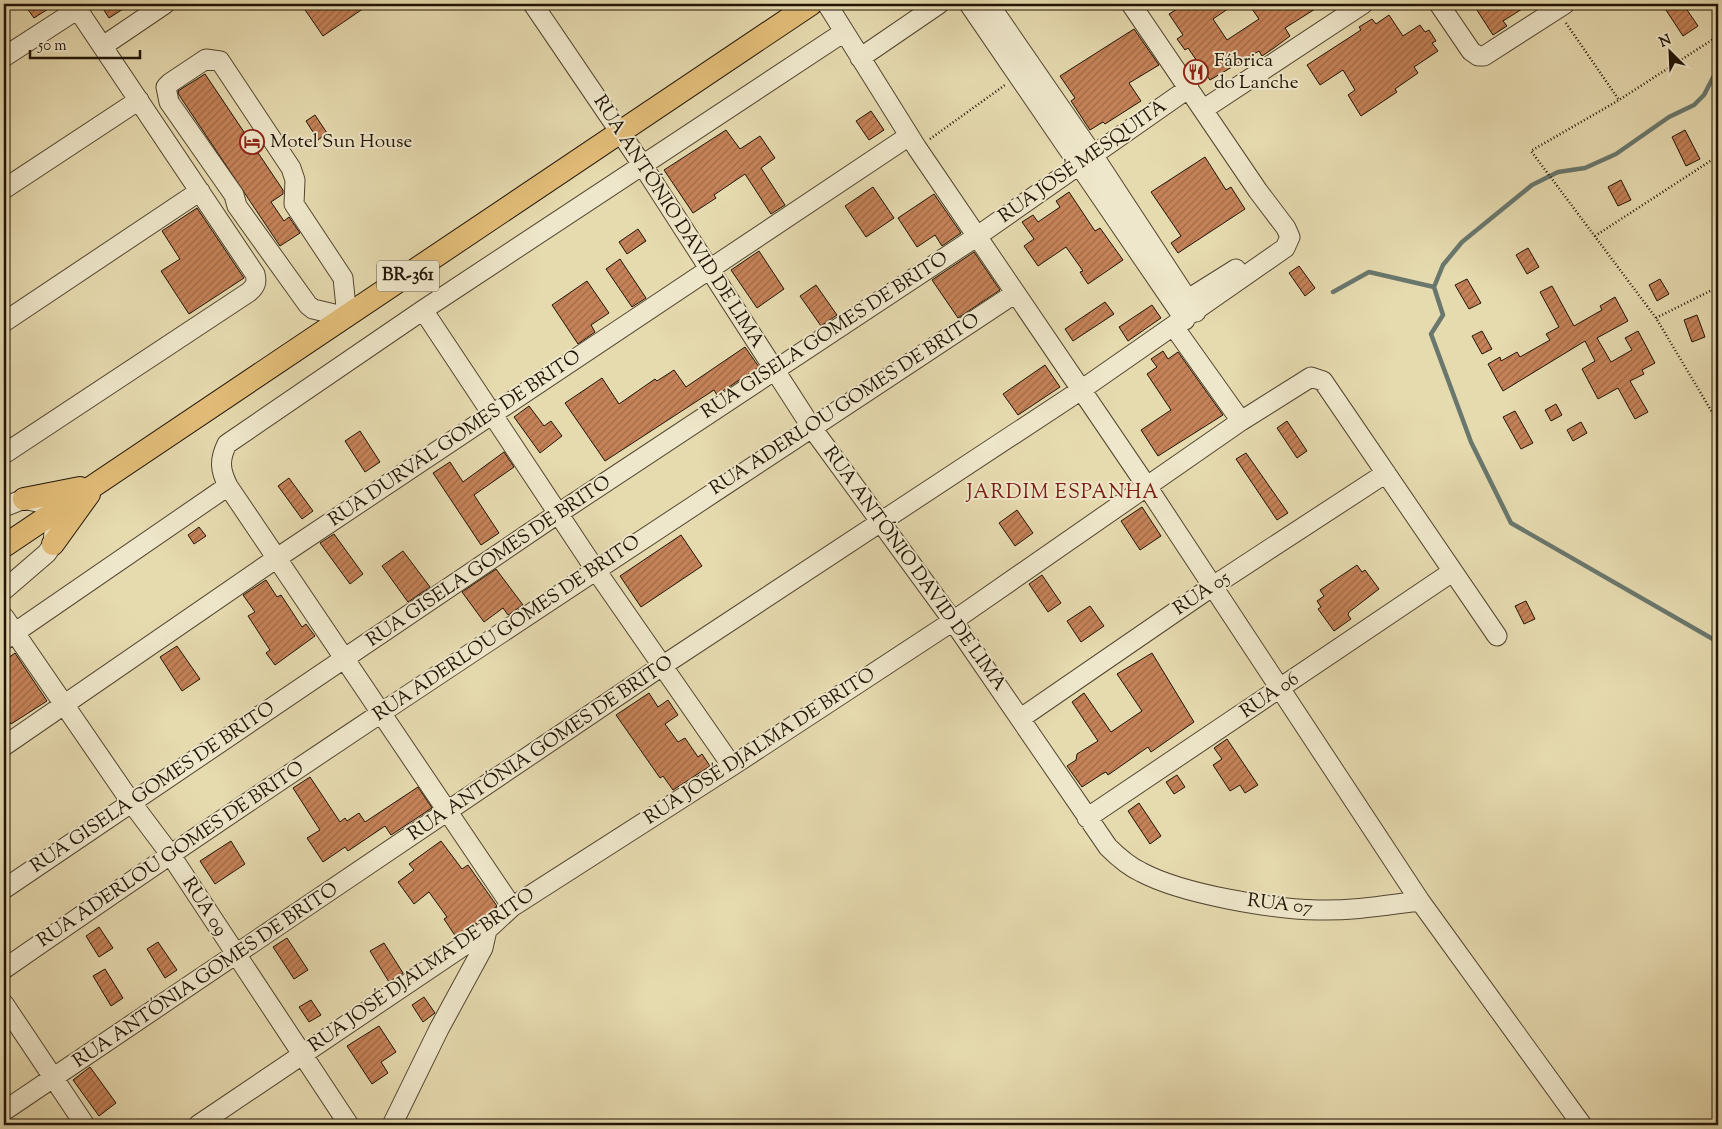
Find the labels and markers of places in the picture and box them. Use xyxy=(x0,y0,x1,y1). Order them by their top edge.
place label: Fábrica do Lanche xyxy=(1214,48,1299,97)
restaurant icon: Fábrica do Lanche xyxy=(1183,59,1209,85)
hotel icon: Motel Sun House xyxy=(239,129,265,155)
place label: Motel Sun House xyxy=(270,129,412,156)

